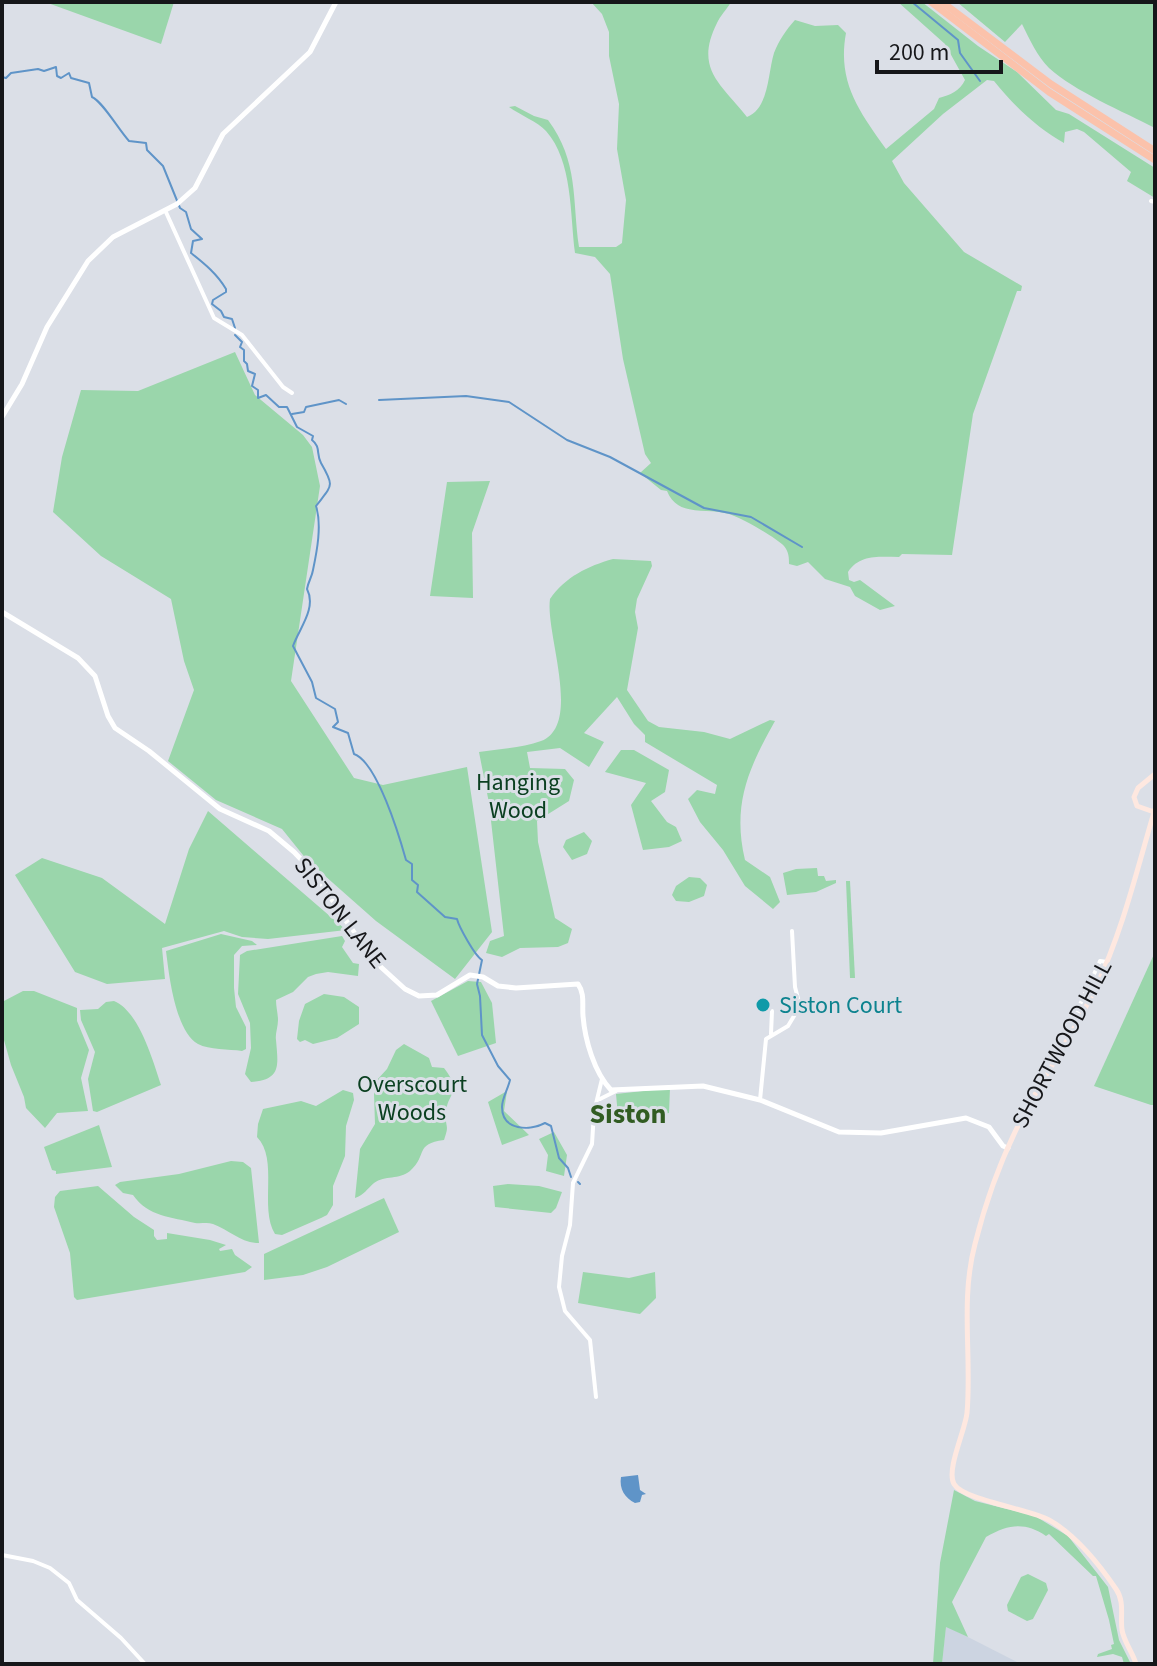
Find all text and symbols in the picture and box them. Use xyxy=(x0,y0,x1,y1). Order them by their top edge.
scale bar xyxy=(877,24,1001,74)
text: 200 m xyxy=(889,35,949,70)
park label: Hanging Wood xyxy=(476,765,560,828)
street label: SISTON LANE xyxy=(285,850,395,976)
street label: SHORTWOOD HILL xyxy=(1003,953,1121,1134)
place label: Siston Court xyxy=(779,988,902,1023)
marker: Siston Court xyxy=(754,996,772,1014)
park label: Overscourt Woods xyxy=(357,1067,467,1130)
district label: Siston xyxy=(590,1094,666,1134)

